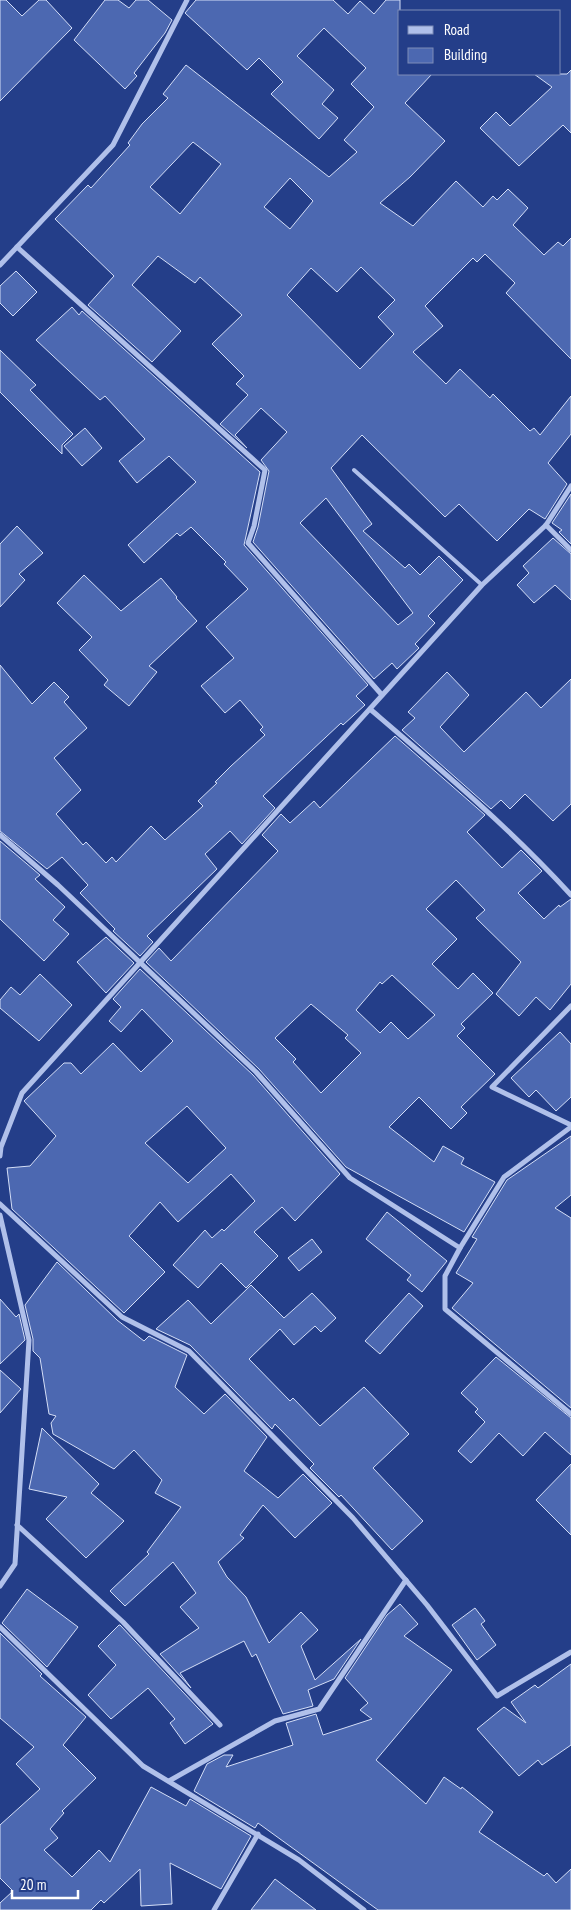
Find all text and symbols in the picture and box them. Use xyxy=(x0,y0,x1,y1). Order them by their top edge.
legend xyxy=(398,10,561,75)
text: Road xyxy=(444,20,470,39)
text: Building xyxy=(444,45,487,64)
scale bar xyxy=(12,1868,79,1900)
text: 20 m xyxy=(20,1875,46,1894)

